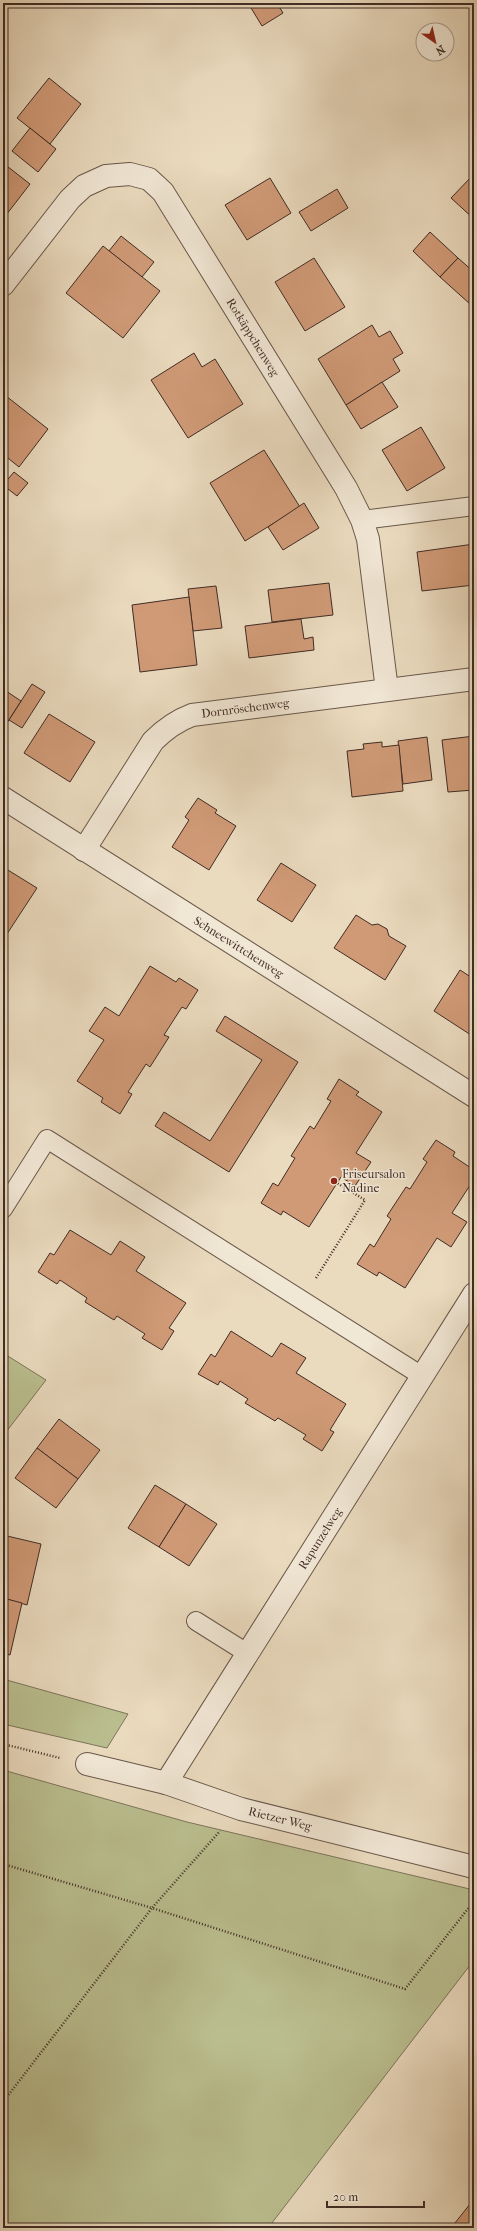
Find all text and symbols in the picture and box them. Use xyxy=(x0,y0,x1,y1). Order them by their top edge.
north arrow xyxy=(415,22,455,62)
text: N xyxy=(433,42,447,58)
street label: Rotkäppchenweg xyxy=(223,296,283,379)
street label: Dornröschenweg xyxy=(201,696,291,721)
street label: Schneewittchenweg xyxy=(191,914,287,981)
place label: Friseursalon Nadine xyxy=(342,1167,406,1195)
marker: Friseursalon Nadine xyxy=(329,1176,339,1186)
street label: Rapunzelweg xyxy=(295,1505,345,1572)
street label: Rietzer Weg xyxy=(247,1804,314,1834)
scale bar xyxy=(327,2183,424,2209)
text: 20 m xyxy=(333,2190,358,2204)

